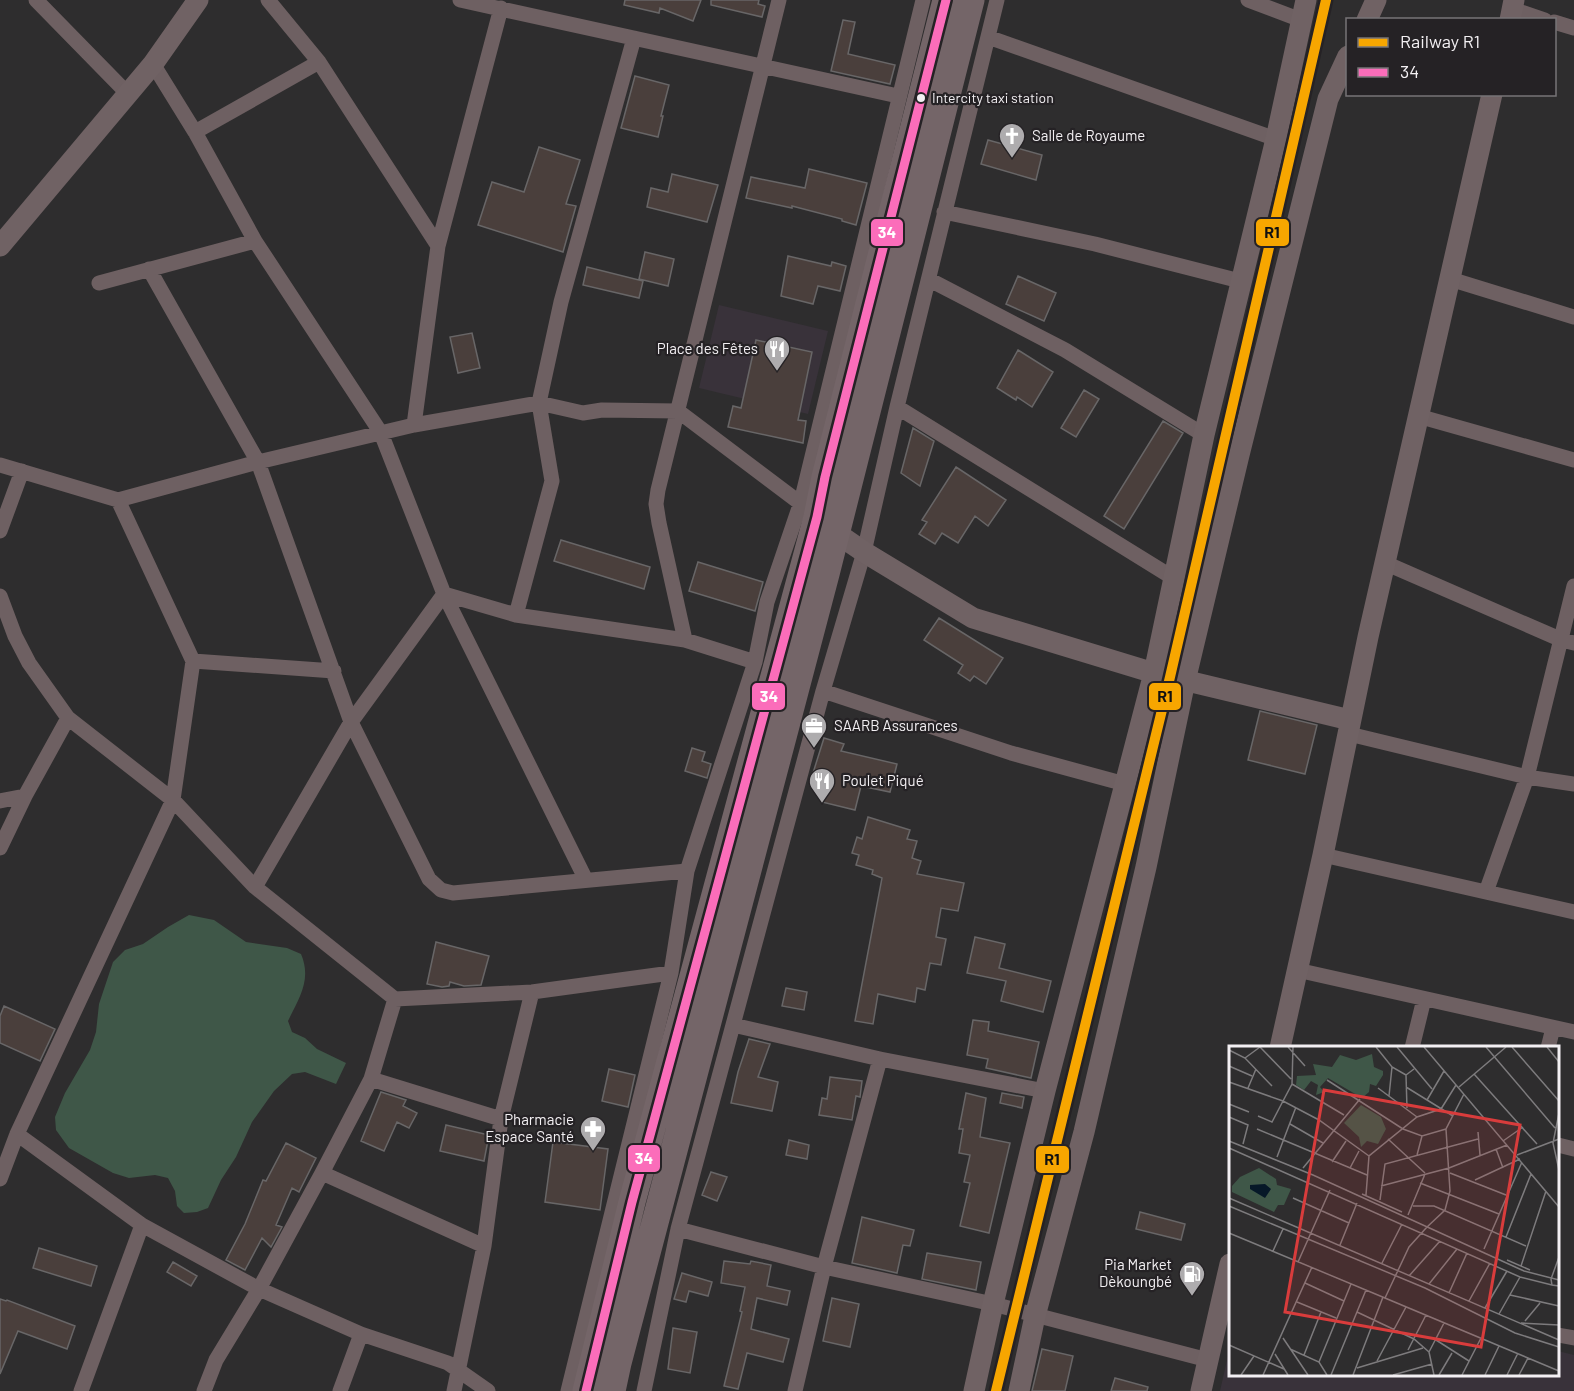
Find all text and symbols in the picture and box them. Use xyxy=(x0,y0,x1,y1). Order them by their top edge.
legend xyxy=(1346,18,1556,96)
text: Railway R1 xyxy=(1400,30,1480,52)
text: 34 xyxy=(1400,60,1419,82)
place label: Intercity taxi station xyxy=(932,89,1054,106)
marker: Intercity taxi station xyxy=(915,92,927,104)
church icon: Salle de Royaume xyxy=(997,121,1027,159)
place label: Salle de Royaume xyxy=(1032,126,1145,144)
line badge: 34 xyxy=(870,218,904,247)
line badge: R1 xyxy=(1255,218,1290,247)
text: 34 xyxy=(878,222,896,241)
text: R1 xyxy=(1264,222,1280,241)
restaurant icon: Place des Fêtes xyxy=(762,334,792,372)
place label: Place des Fêtes xyxy=(657,339,758,357)
line badge: 34 xyxy=(751,682,786,711)
line badge: R1 xyxy=(1148,682,1182,711)
text: 34 xyxy=(760,686,778,705)
text: R1 xyxy=(1157,686,1173,705)
office icon: SAARB Assurances xyxy=(799,711,829,749)
place label: SAARB Assurances xyxy=(834,716,958,734)
restaurant icon: Poulet Piqué xyxy=(807,766,837,804)
place label: Poulet Piqué xyxy=(842,771,924,789)
inset map xyxy=(1229,1046,1559,1376)
place label: Pharmacie Espace Santé xyxy=(485,1110,574,1145)
pharmacy icon: Pharmacie Espace Santé xyxy=(578,1114,608,1152)
line badge: 34 xyxy=(627,1144,661,1173)
line badge: R1 xyxy=(1035,1145,1070,1174)
text: 34 xyxy=(635,1148,653,1167)
text: R1 xyxy=(1044,1149,1060,1168)
place label: Pia Market Dèkoungbé xyxy=(1099,1255,1172,1290)
fuel station icon: Pia Market Dèkoungbé xyxy=(1177,1259,1207,1297)

